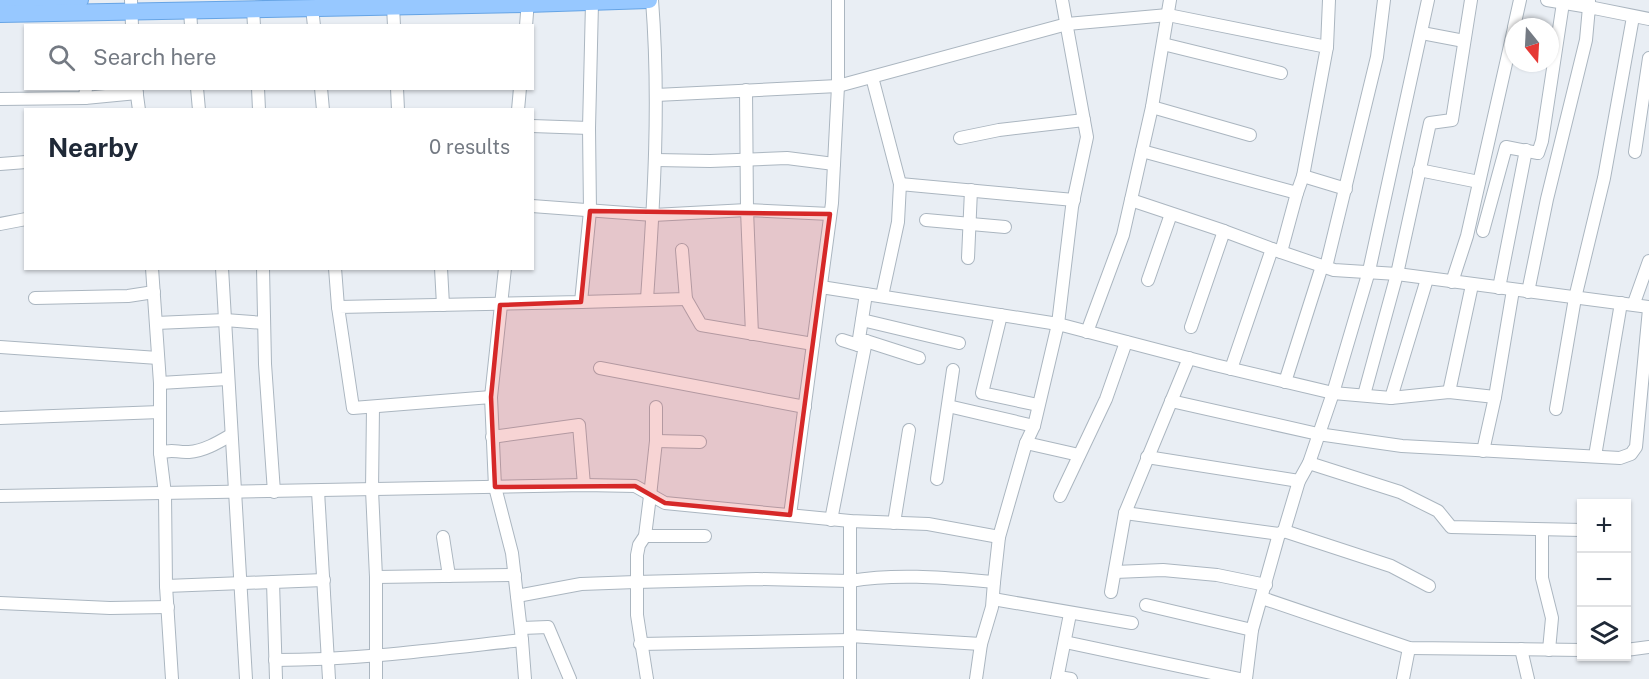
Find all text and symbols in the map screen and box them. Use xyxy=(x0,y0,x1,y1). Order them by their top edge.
north arrow xyxy=(1505,18,1559,72)
search box xyxy=(24,24,534,90)
icon: search xyxy=(45,41,78,74)
text: Search here xyxy=(93,44,217,70)
text: Nearby xyxy=(48,132,138,163)
text: 0 results xyxy=(429,135,510,159)
map controls xyxy=(1577,499,1631,661)
button: + xyxy=(1577,499,1631,553)
button: − xyxy=(1577,553,1631,607)
button: layers xyxy=(1577,607,1631,661)

